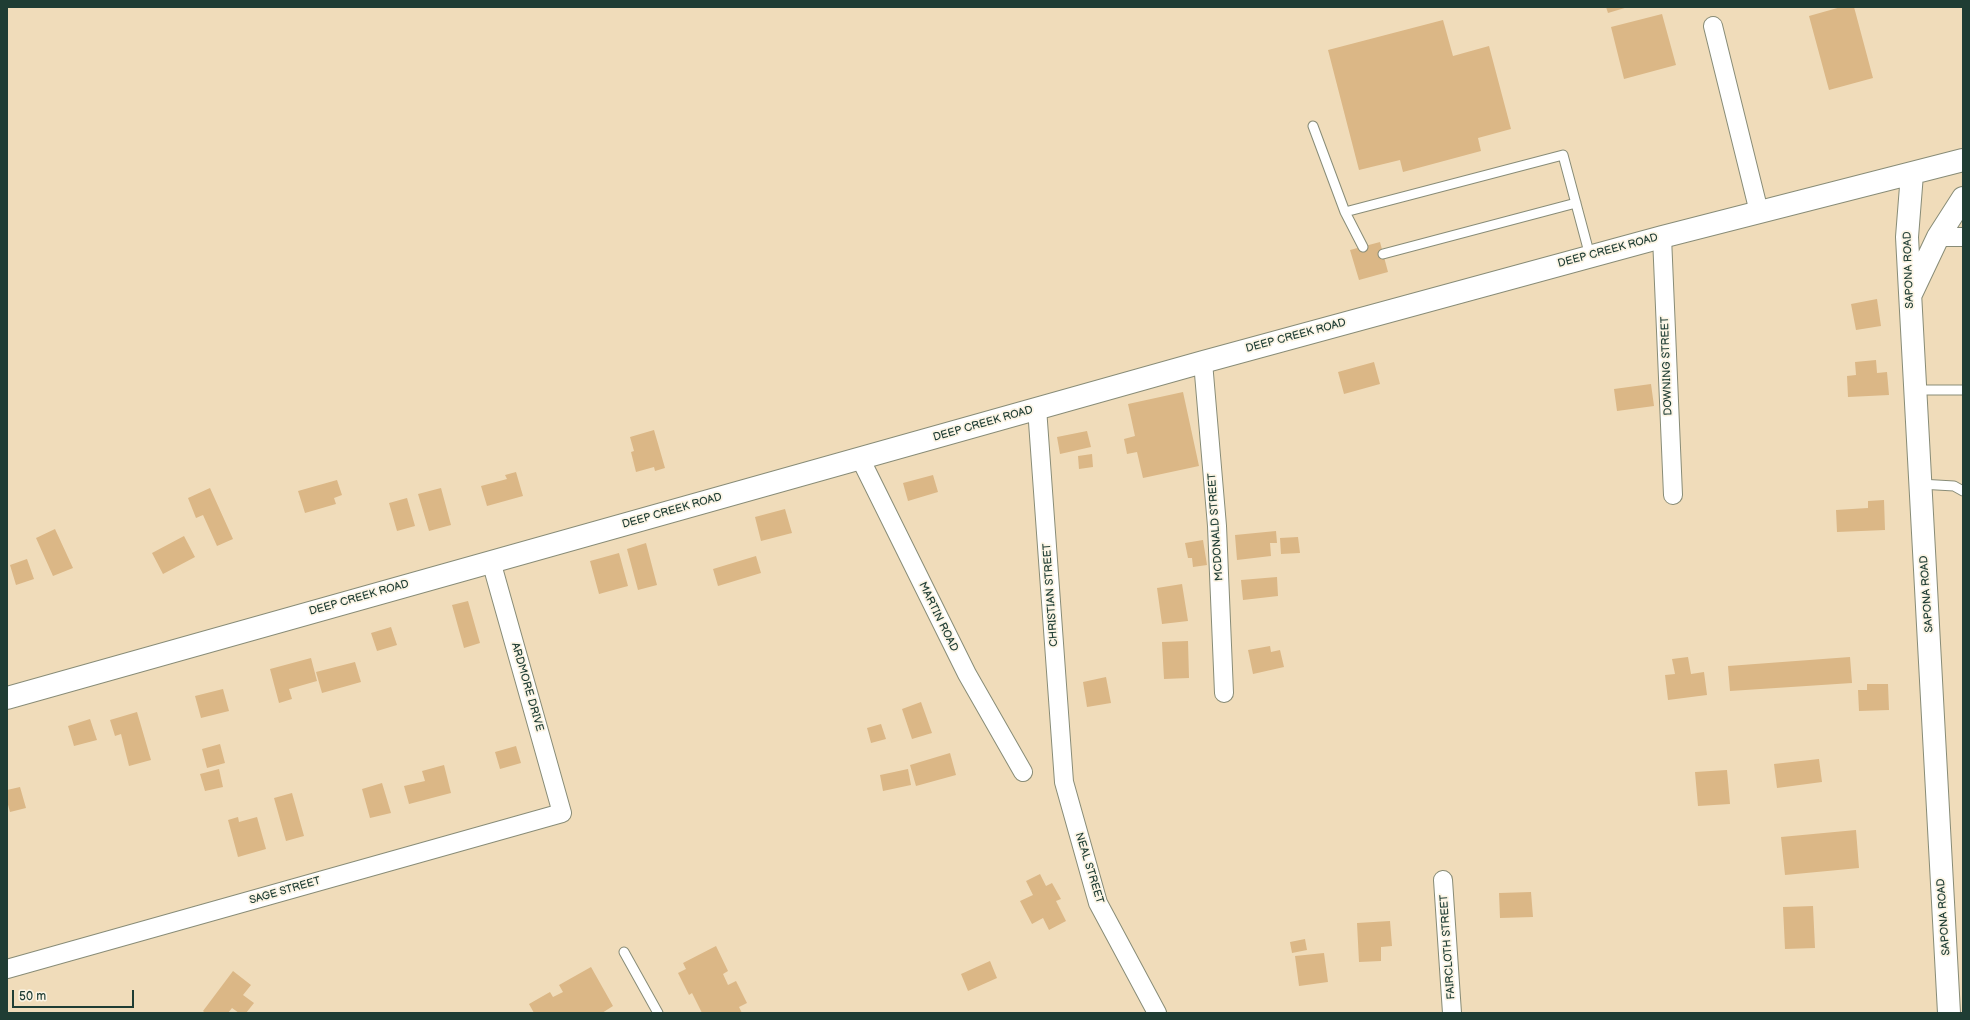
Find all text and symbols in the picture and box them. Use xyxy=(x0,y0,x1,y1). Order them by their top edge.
street label: DEEP CREEK ROAD xyxy=(1556,231,1660,271)
street label: SAPONA ROAD xyxy=(1901,231,1917,309)
street label: DEEP CREEK ROAD xyxy=(1244,316,1348,356)
street label: DOWNING STREET xyxy=(1659,316,1675,416)
street label: DEEP CREEK ROAD xyxy=(932,403,1034,445)
street label: MCDONALD STREET xyxy=(1206,473,1226,581)
street label: DEEP CREEK ROAD xyxy=(621,490,723,532)
street label: CHRISTIAN STREET xyxy=(1041,543,1061,647)
street label: SAPONA ROAD xyxy=(1918,555,1936,633)
street label: DEEP CREEK ROAD xyxy=(308,577,410,619)
street label: MARTIN ROAD xyxy=(915,580,961,654)
street label: ARDMORE DRIVE xyxy=(508,641,546,733)
street label: NEAL STREET xyxy=(1072,831,1106,905)
street label: SAGE STREET xyxy=(248,875,322,907)
street label: SAPONA ROAD xyxy=(1935,878,1953,956)
street label: FAIRCLOTH STREET xyxy=(1438,894,1458,1000)
scale bar xyxy=(14,982,136,1008)
text: 50 m xyxy=(19,989,46,1004)

